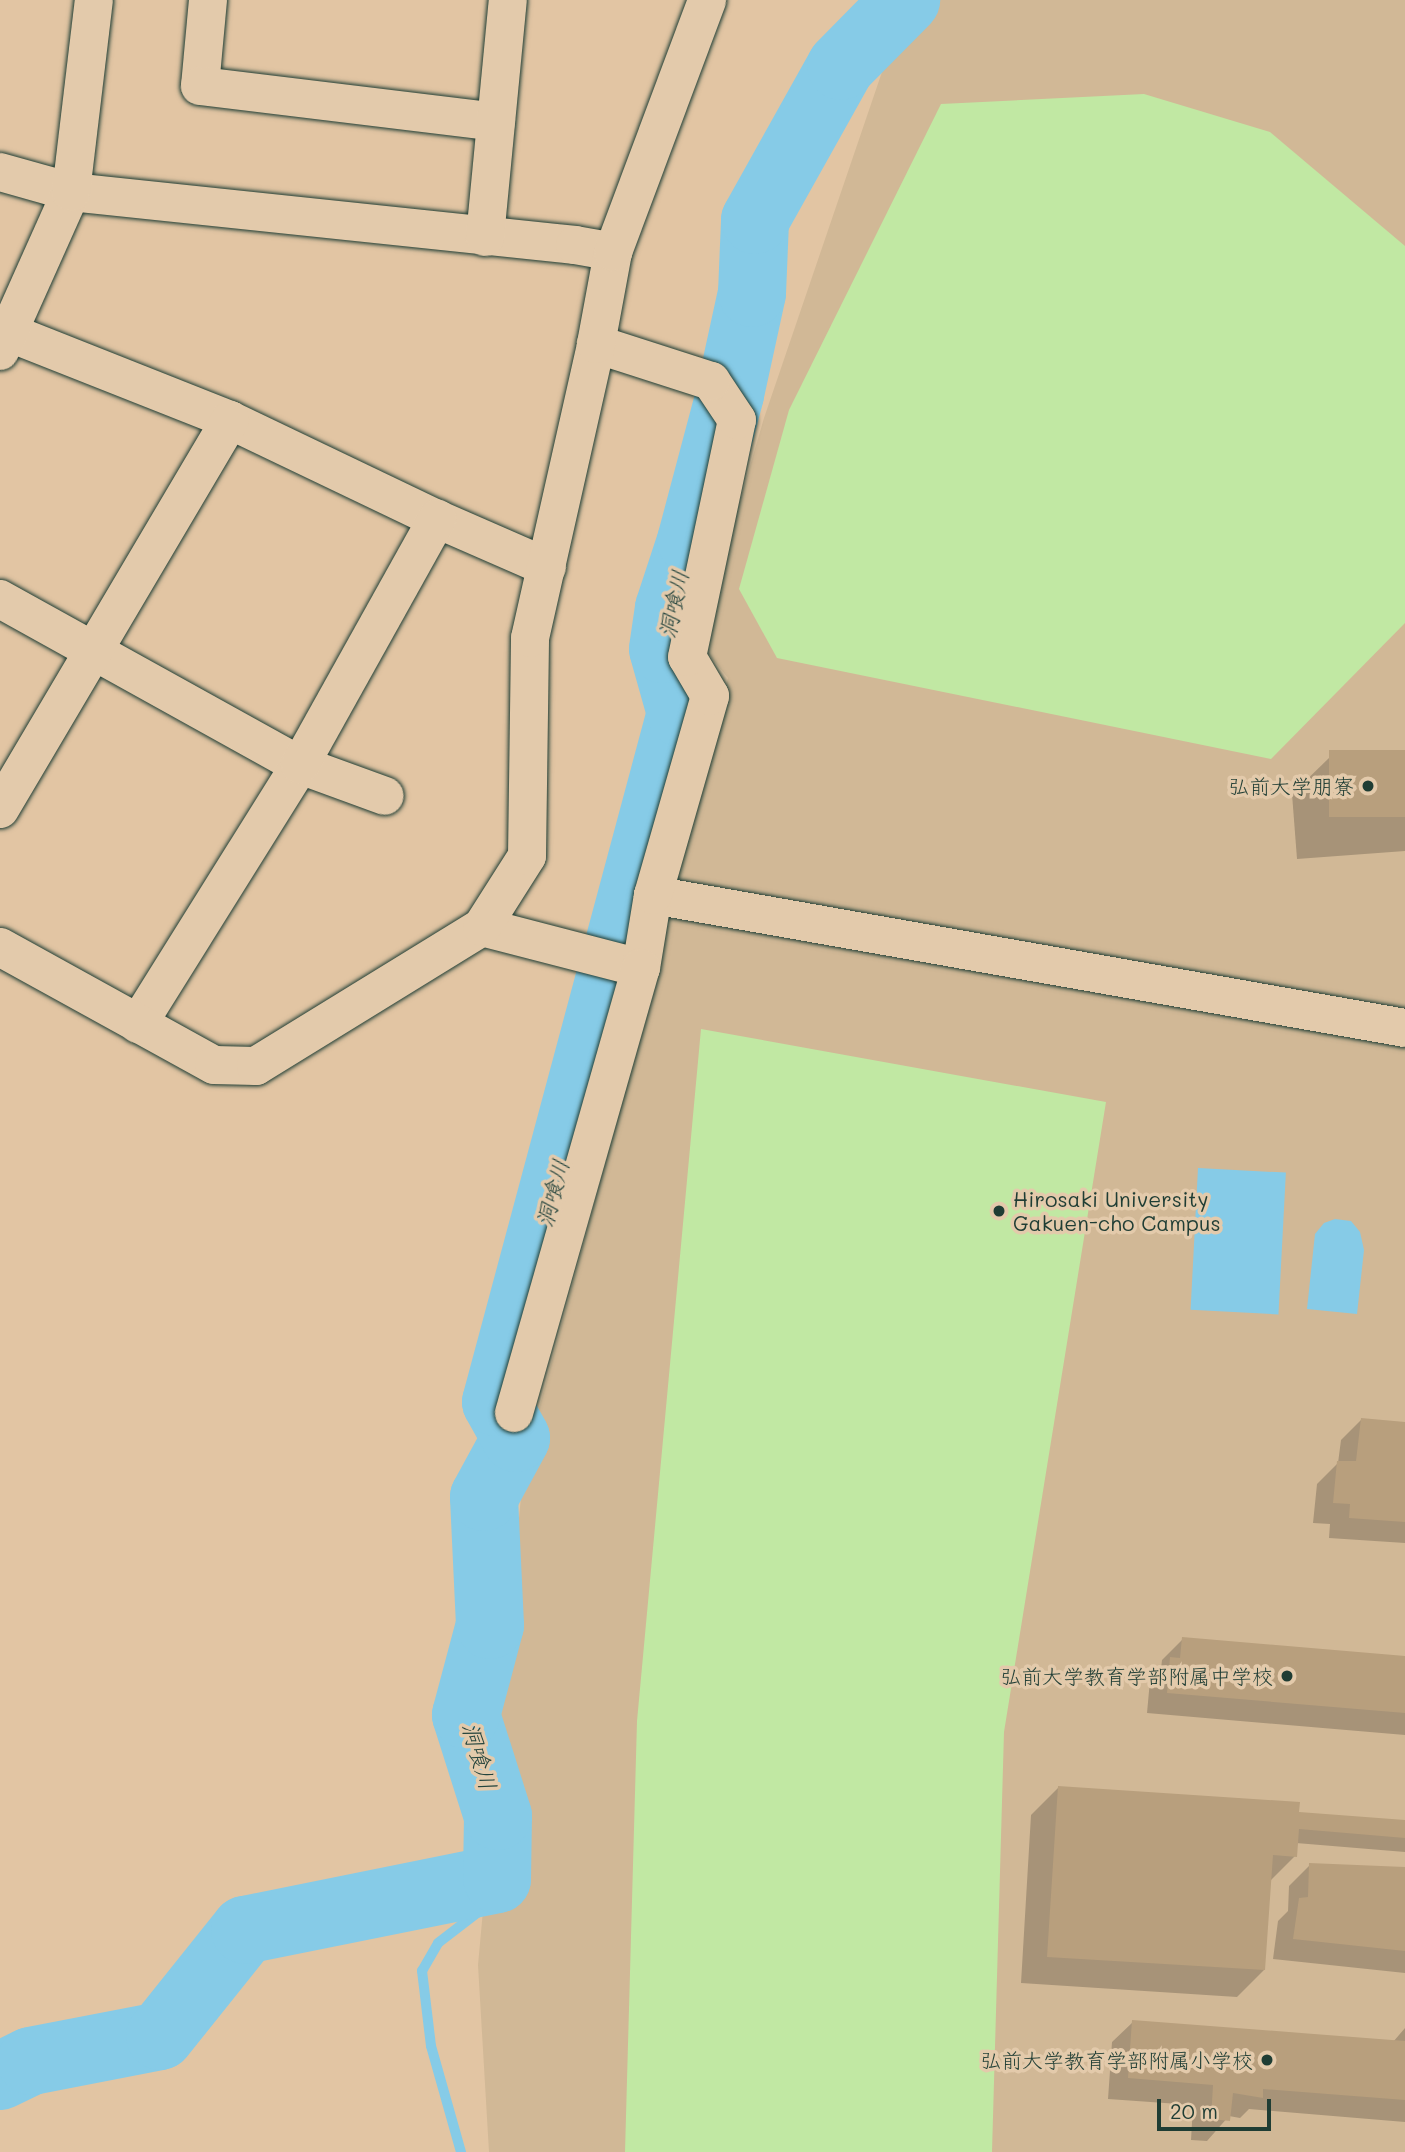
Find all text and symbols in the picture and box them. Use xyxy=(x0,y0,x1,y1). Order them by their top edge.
water label: 洞喰川 xyxy=(652,567,694,641)
place label: 弘前大学朋寮 xyxy=(1228,773,1354,799)
marker: 弘前大学朋寮 xyxy=(1360,778,1376,794)
water label: 洞喰川 xyxy=(530,1156,574,1230)
place label: Hirosaki University Gakuen-cho Campus xyxy=(1013,1186,1221,1236)
marker: Hirosaki University Gakuen-cho Campus xyxy=(991,1203,1007,1219)
place label: 弘前大学教育学部附属中学校 xyxy=(1000,1663,1273,1689)
marker: 弘前大学教育学部附属中学校 xyxy=(1279,1668,1295,1684)
water label: 洞喰川 xyxy=(457,1719,503,1793)
place label: 弘前大学教育学部附属小学校 xyxy=(980,2047,1253,2073)
marker: 弘前大学教育学部附属小学校 xyxy=(1259,2052,1275,2068)
scale bar xyxy=(1160,2086,1274,2130)
text: 20 m xyxy=(1170,2097,1218,2124)

